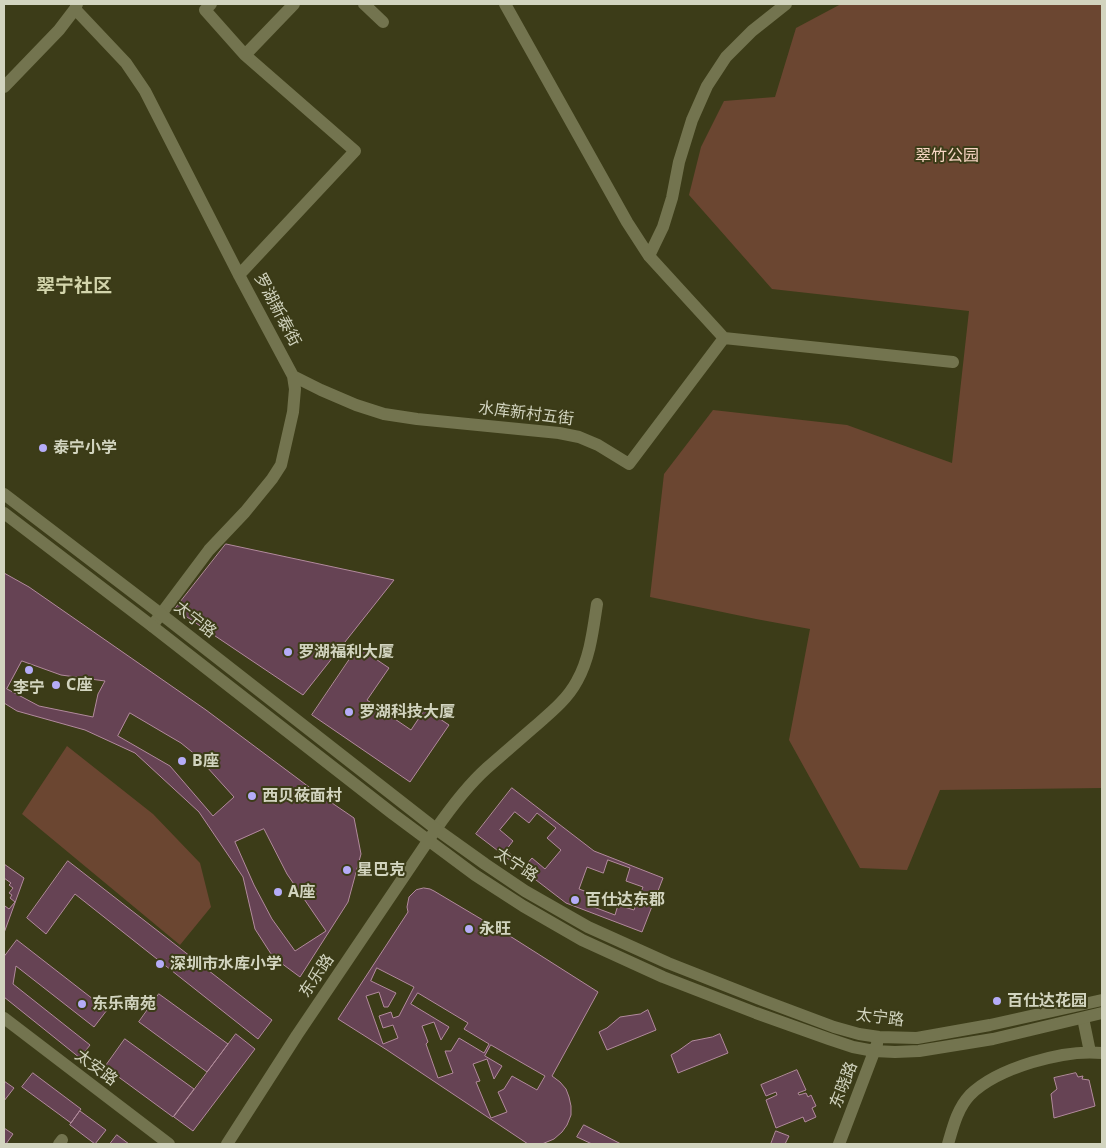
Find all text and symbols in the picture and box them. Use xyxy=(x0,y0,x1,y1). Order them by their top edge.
park label: 翠竹公园 xyxy=(915,146,979,166)
street label: 罗湖新泰街 xyxy=(250,270,304,350)
district label: 翠宁社区 xyxy=(36,276,112,298)
street label: 水库新村五街 xyxy=(477,399,575,429)
place label: 泰宁小学 xyxy=(53,438,117,458)
marker: 泰宁小学 xyxy=(37,442,49,454)
street label: 太宁路 xyxy=(170,598,220,642)
place label: 罗湖福利大厦 xyxy=(298,642,394,662)
marker: 罗湖福利大厦 xyxy=(282,646,294,658)
marker: 李宁 xyxy=(23,664,35,676)
place label: C座 xyxy=(66,675,92,695)
place label: 李宁 xyxy=(13,678,45,698)
marker: C座 xyxy=(50,679,62,691)
place label: 罗湖科技大厦 xyxy=(359,702,455,722)
marker: 罗湖科技大厦 xyxy=(343,706,355,718)
place label: B座 xyxy=(192,751,219,771)
marker: B座 xyxy=(176,755,188,767)
place label: 西贝莜面村 xyxy=(262,786,342,806)
marker: 西贝莜面村 xyxy=(246,790,258,802)
street label: 太宁路 xyxy=(491,844,541,886)
place label: 星巴克 xyxy=(357,860,405,880)
marker: 星巴克 xyxy=(341,864,353,876)
place label: A座 xyxy=(288,882,315,902)
marker: A座 xyxy=(272,886,284,898)
place label: 百仕达东郡 xyxy=(585,890,665,910)
marker: 百仕达东郡 xyxy=(569,894,581,906)
place label: 永旺 xyxy=(479,919,511,939)
marker: 永旺 xyxy=(463,923,475,935)
street label: 东乐路 xyxy=(296,951,338,1001)
place label: 深圳市水库小学 xyxy=(170,954,282,974)
marker: 深圳市水库小学 xyxy=(154,958,166,970)
place label: 百仕达花园 xyxy=(1007,991,1087,1011)
place label: 东乐南苑 xyxy=(92,994,156,1014)
marker: 百仕达花园 xyxy=(991,995,1003,1007)
marker: 东乐南苑 xyxy=(76,998,88,1010)
street label: 太宁路 xyxy=(855,1006,905,1030)
street label: 太安路 xyxy=(71,1046,121,1090)
street label: 东晓路 xyxy=(826,1059,862,1111)

